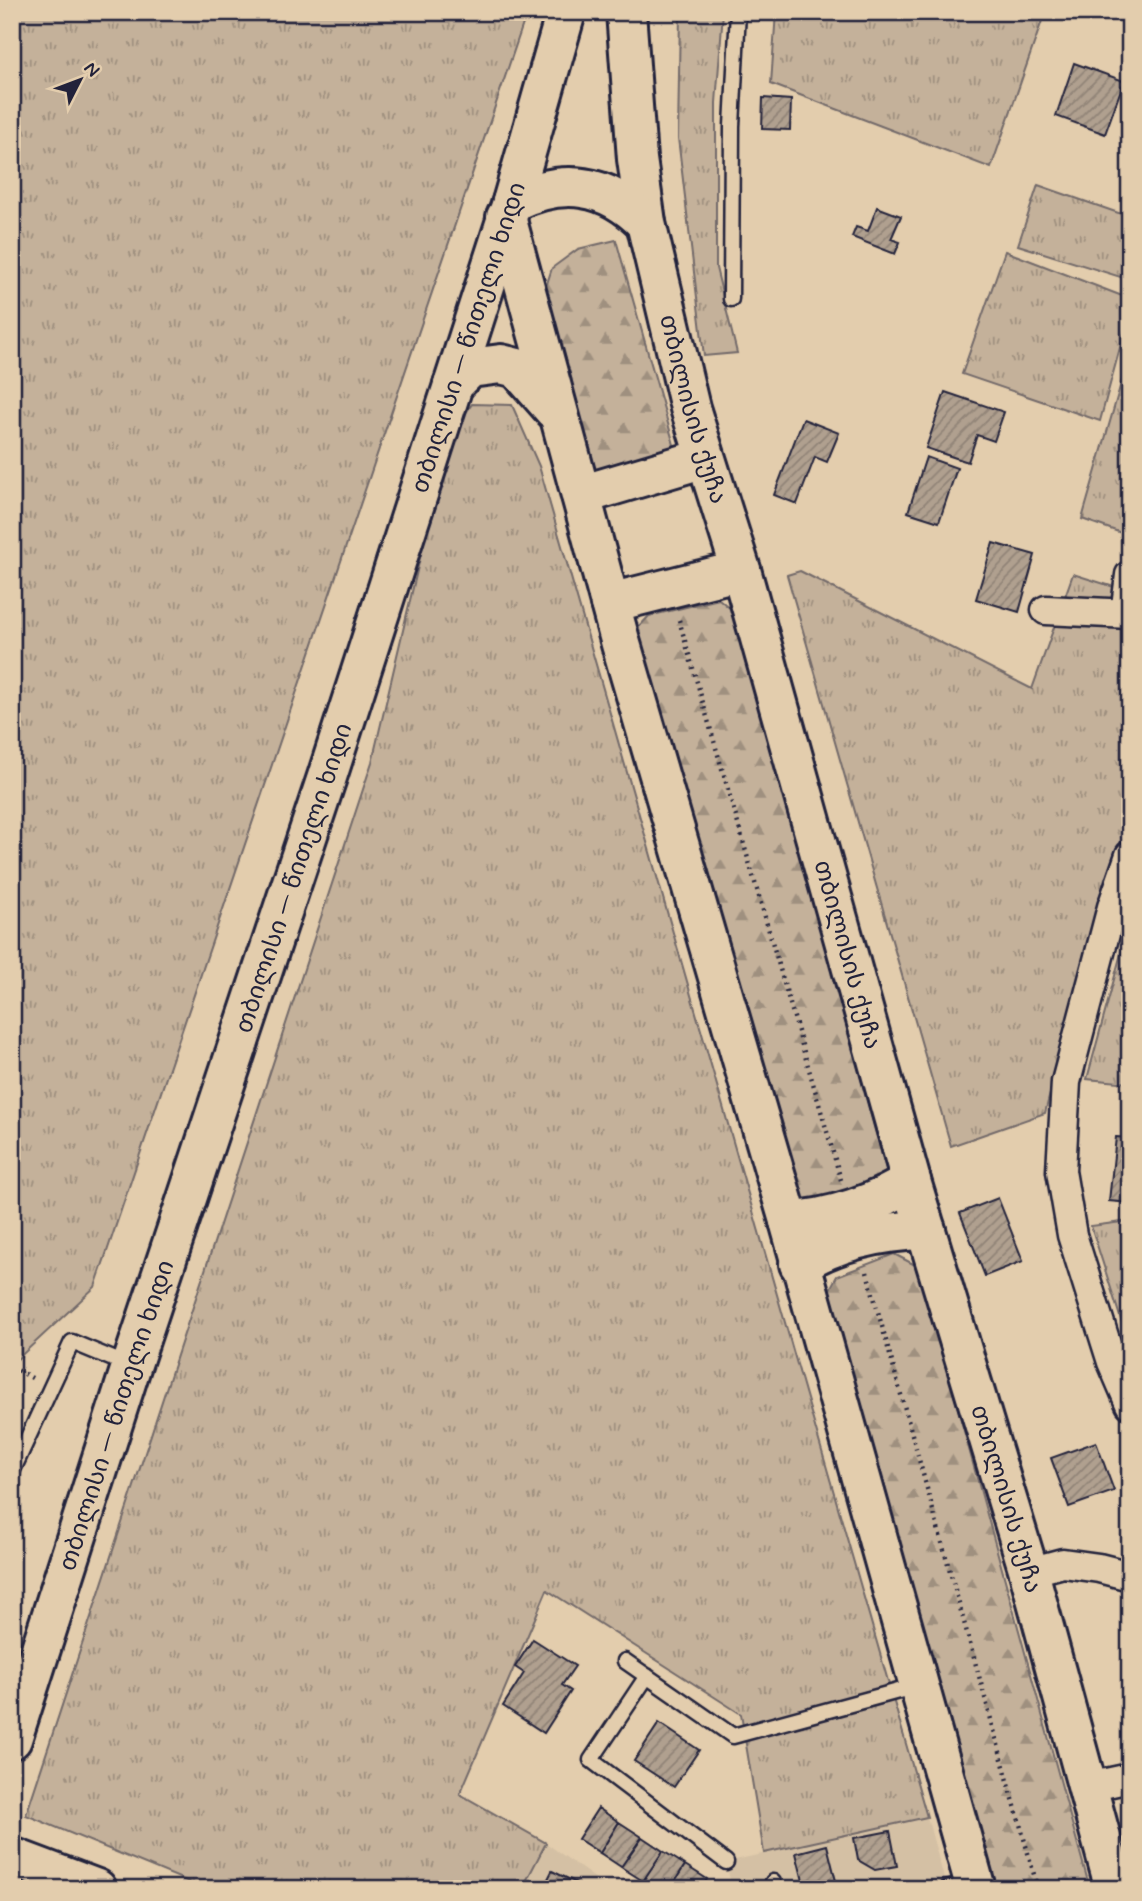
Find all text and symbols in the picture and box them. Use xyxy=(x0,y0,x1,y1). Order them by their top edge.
north arrow xyxy=(46,46,116,116)
text: N xyxy=(78,57,105,83)
street label: თბილისი — წითელი ხიდი xyxy=(405,179,534,497)
street label: თბილისის ქუჩა xyxy=(651,312,733,508)
street label: თბილისი — წითელი ხიდი xyxy=(229,719,360,1037)
street label: თბილისის ქუჩა xyxy=(805,857,888,1053)
street label: თბილისი — წითელი ხიდი xyxy=(53,1257,182,1575)
street label: თბილისის ქუჩა xyxy=(962,1401,1048,1596)

